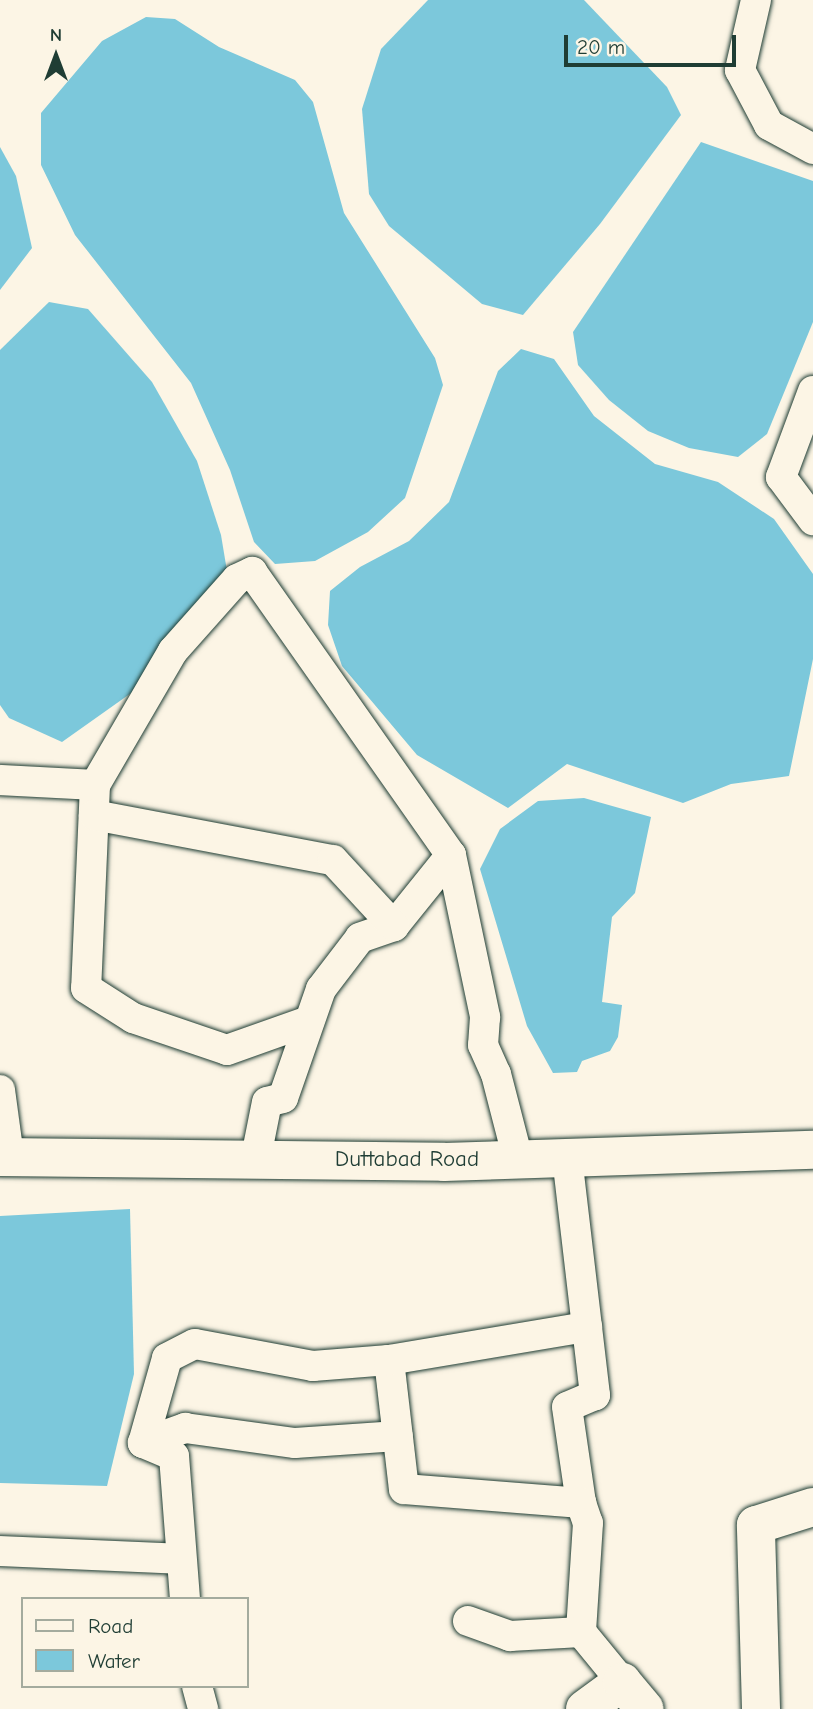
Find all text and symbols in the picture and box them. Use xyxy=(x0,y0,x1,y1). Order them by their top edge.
north arrow xyxy=(21,21,91,91)
scale bar xyxy=(568,21,740,65)
text: N xyxy=(50,24,62,46)
text: 20 m xyxy=(577,35,625,59)
street label: Duttabad Road xyxy=(335,1145,479,1173)
legend xyxy=(21,1597,248,1688)
text: Road xyxy=(88,1614,133,1638)
text: Water xyxy=(88,1649,140,1673)

